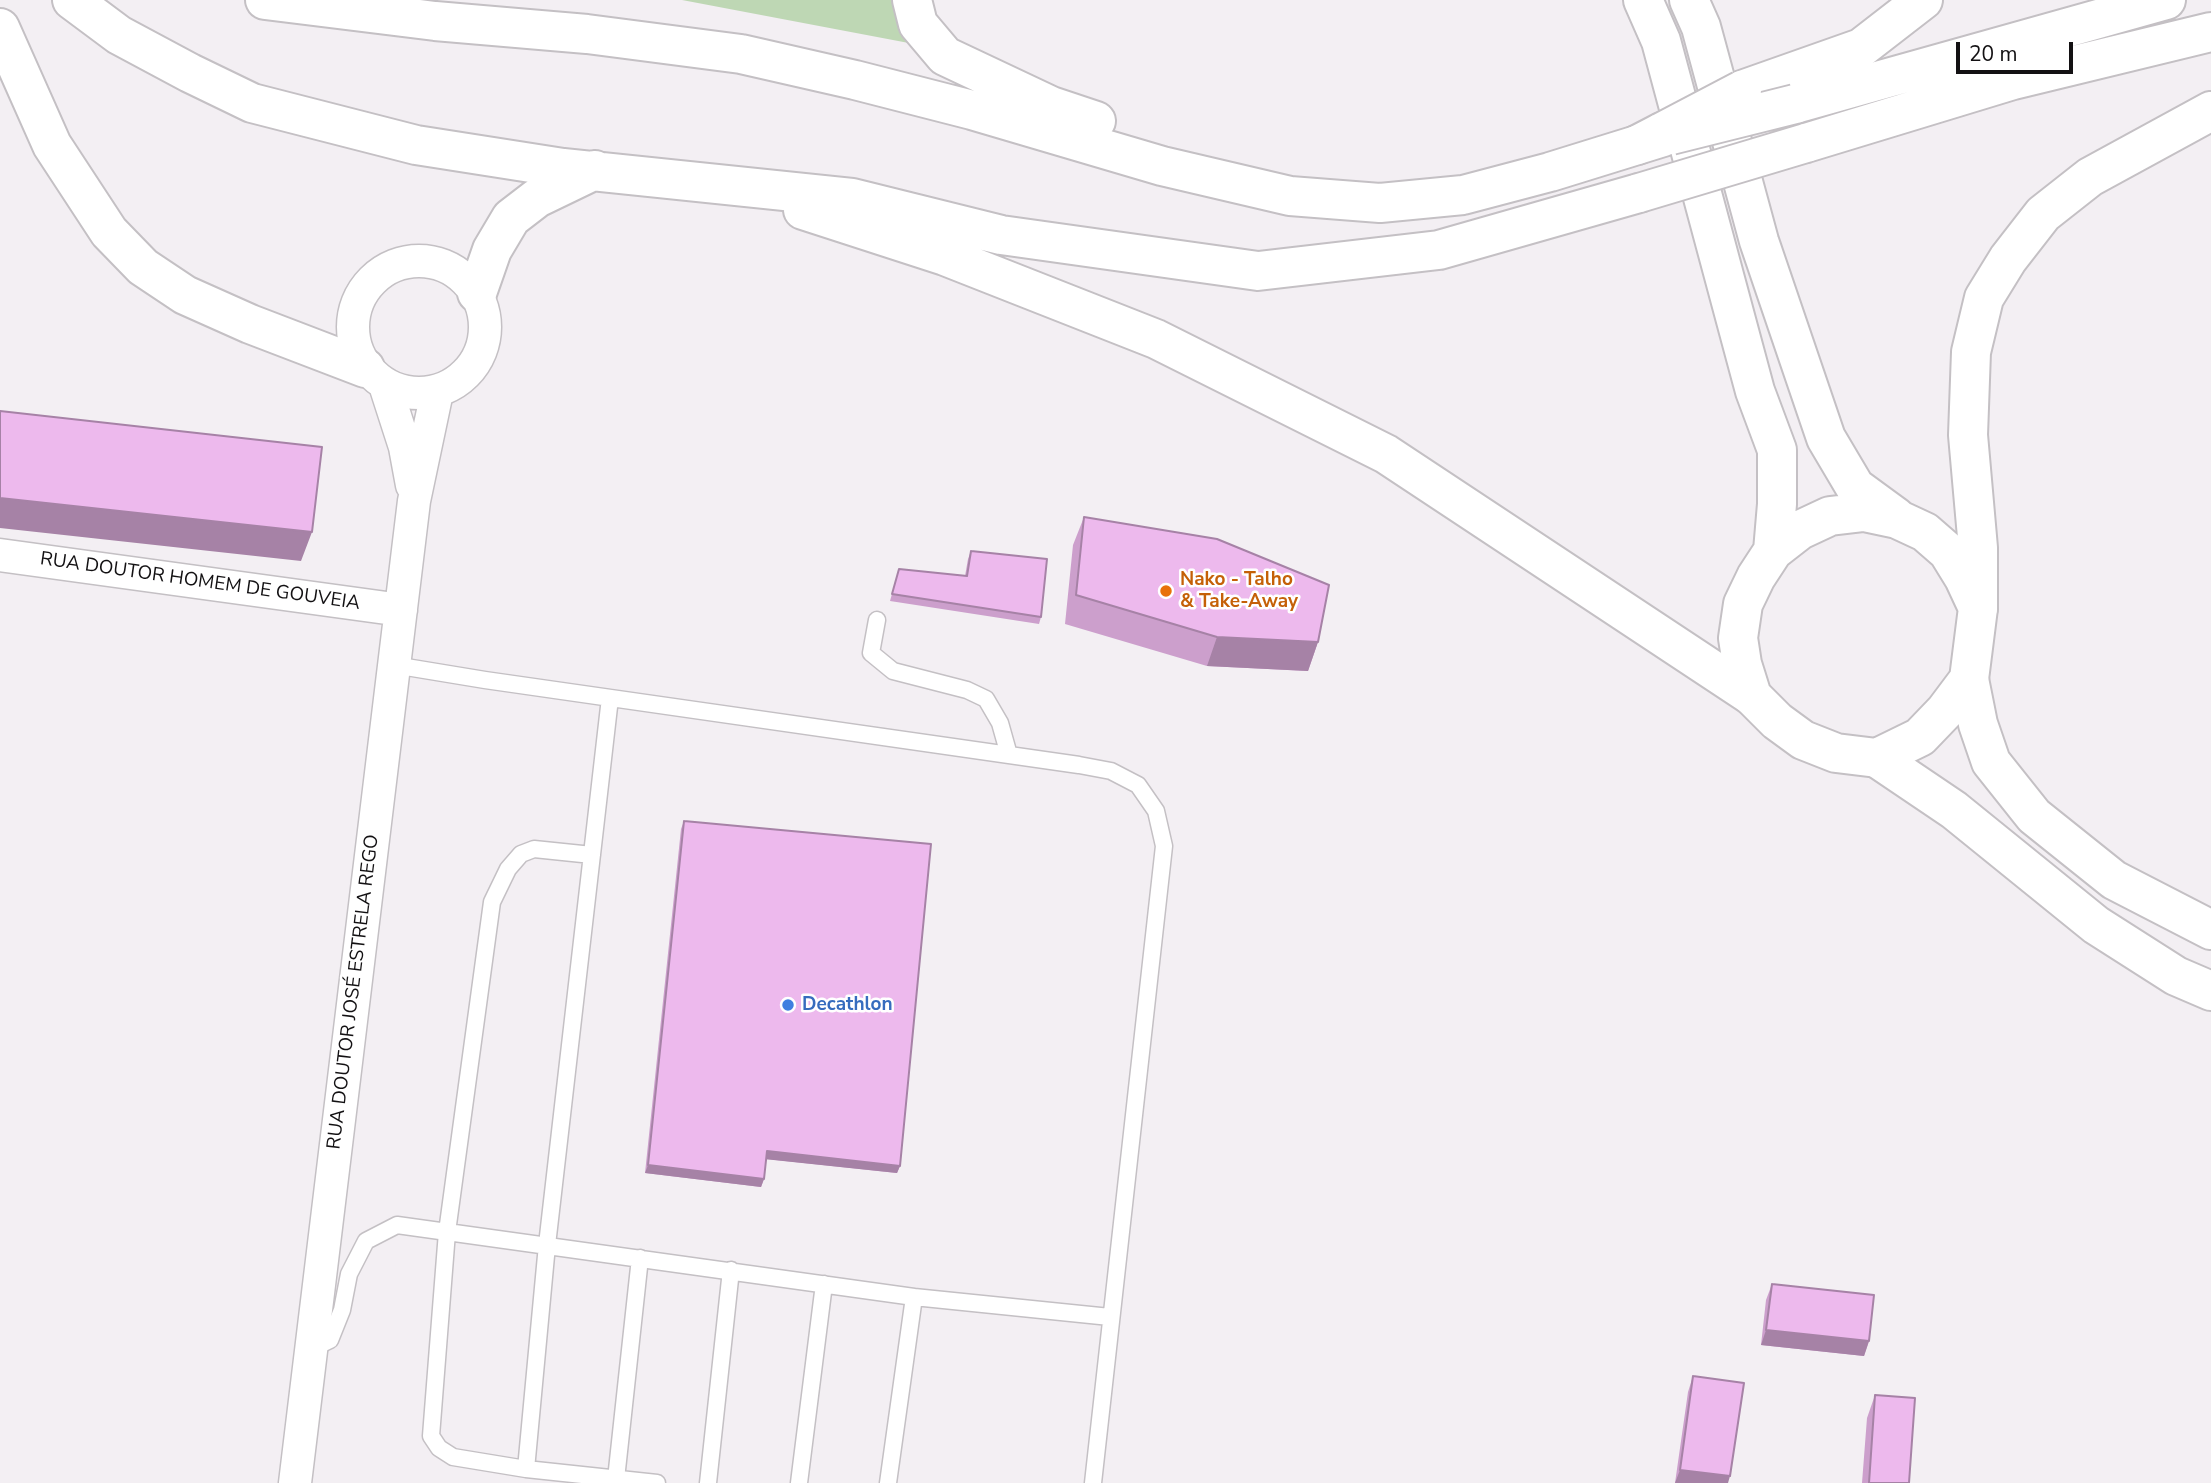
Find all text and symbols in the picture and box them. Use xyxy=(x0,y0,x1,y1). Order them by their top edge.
scale bar xyxy=(1959,28,2076,72)
text: 20 m xyxy=(1969,40,2018,68)
street label: RUA DOUTOR HOMEM DE GOUVEIA xyxy=(38,548,362,616)
place label: Nako - Talho & Take-Away xyxy=(1180,569,1298,613)
marker: Nako - Talho & Take-Away xyxy=(1158,583,1174,599)
street label: RUA DOUTOR JOSÉ ESTRELA REGO xyxy=(323,833,385,1151)
place label: Decathlon xyxy=(802,994,893,1016)
marker: Decathlon xyxy=(780,997,796,1013)

